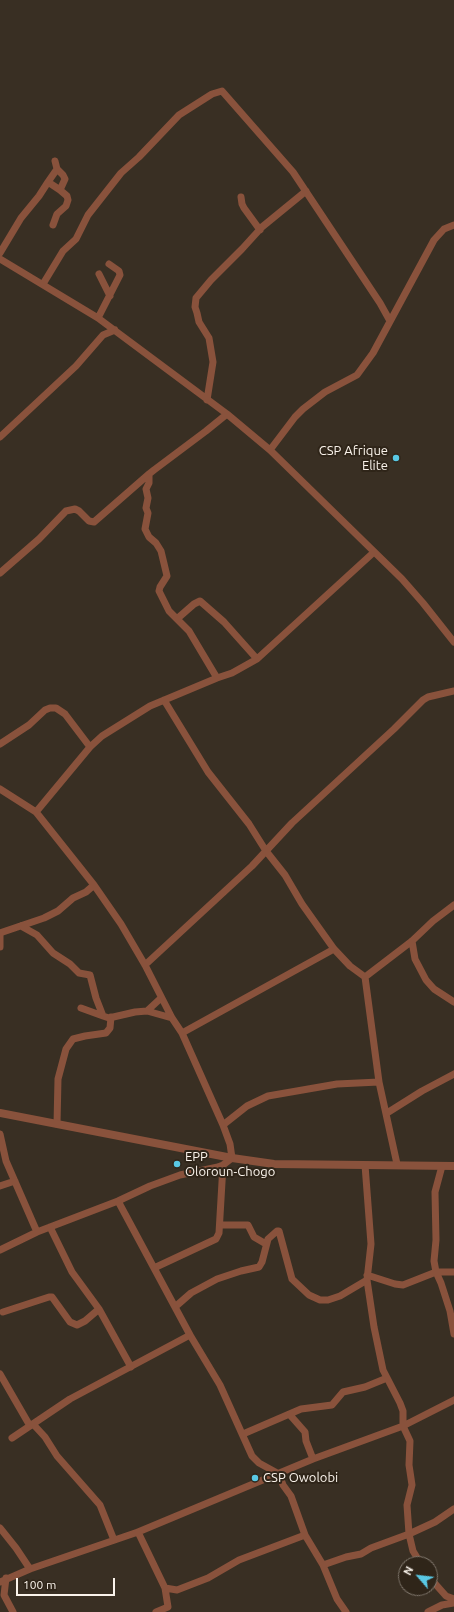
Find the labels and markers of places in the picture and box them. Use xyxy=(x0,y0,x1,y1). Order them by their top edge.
place label: CSP Afrique Elite xyxy=(319,443,388,474)
marker: CSP Afrique Elite xyxy=(391,453,401,463)
place label: EPP Oloroun-Chogo xyxy=(185,1149,275,1180)
marker: EPP Oloroun-Chogo xyxy=(172,1159,182,1169)
place label: CSP Owolobi xyxy=(263,1470,338,1486)
marker: CSP Owolobi xyxy=(250,1473,260,1483)

